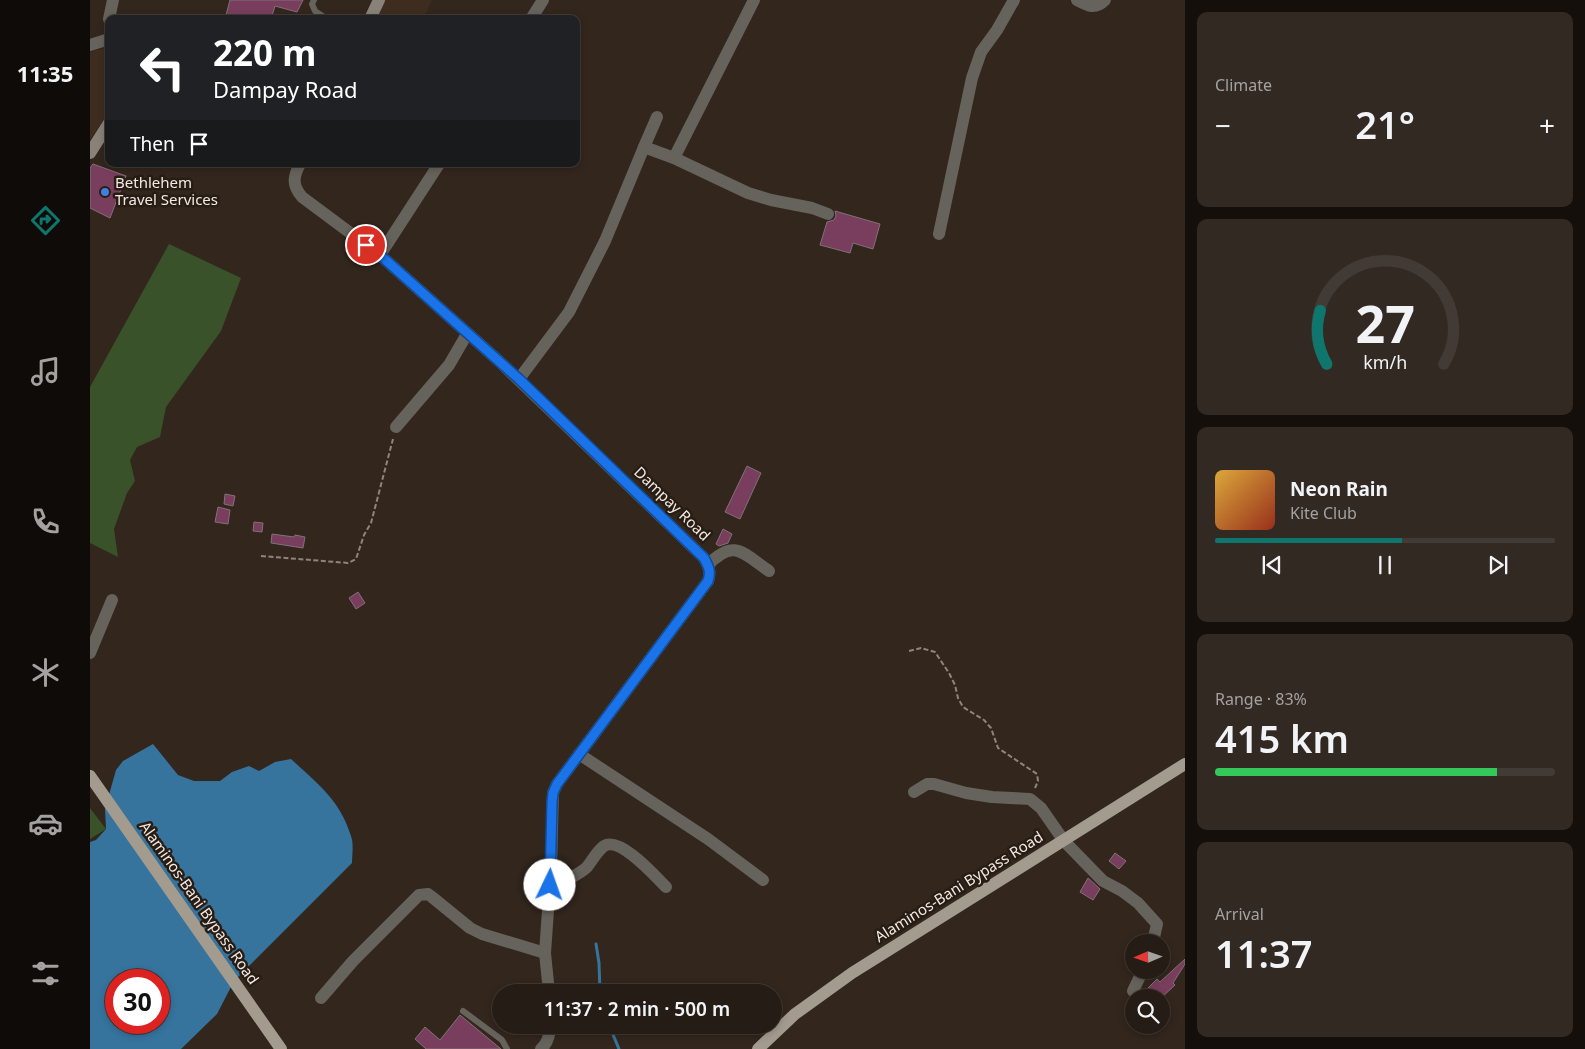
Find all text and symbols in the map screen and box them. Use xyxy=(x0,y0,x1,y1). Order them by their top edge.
text: 220 m xyxy=(213,29,316,76)
icon: left xyxy=(130,35,195,100)
text: 11:35 xyxy=(17,58,73,88)
text: Dampay Road xyxy=(213,74,358,104)
text: Climate xyxy=(1215,74,1272,96)
text: 21° xyxy=(1355,98,1415,150)
text: − xyxy=(1215,106,1231,144)
text: + xyxy=(1539,106,1555,144)
icon: arrive xyxy=(185,130,213,158)
text: Then xyxy=(130,131,175,157)
place label: Bethlehem Travel Services xyxy=(115,172,218,209)
marker: Bethlehem Travel Services xyxy=(99,186,111,198)
icon: directions xyxy=(28,203,63,238)
pin xyxy=(345,224,387,266)
icon: arrive xyxy=(352,231,380,259)
text: 27 xyxy=(1355,287,1415,358)
text: km/h xyxy=(1363,350,1407,374)
icon: music xyxy=(28,354,63,389)
street label: Dampay Road xyxy=(630,462,715,545)
text: Neon Rain xyxy=(1290,476,1388,502)
text: Kite Club xyxy=(1290,502,1357,524)
icon: phone xyxy=(28,504,63,539)
icon: previous xyxy=(1258,551,1286,579)
icon: pause xyxy=(1371,551,1399,579)
icon: next xyxy=(1484,551,1512,579)
icon: climate xyxy=(28,655,63,690)
text: Range · 83% xyxy=(1215,688,1307,710)
text: 415 km xyxy=(1215,712,1349,764)
icon: car xyxy=(28,806,63,841)
street label: Alaminos-Bani Bypass Road xyxy=(136,817,264,988)
street label: Alaminos-Bani Bypass Road xyxy=(871,826,1046,946)
position arrow xyxy=(523,858,575,910)
text: Arrival xyxy=(1215,903,1264,925)
text: 11:37 xyxy=(1215,927,1312,979)
north arrow xyxy=(1125,934,1170,979)
map controls xyxy=(1125,934,1170,1034)
icon: filters xyxy=(28,956,63,991)
speed limit sign: 30 xyxy=(105,969,170,1034)
button: search xyxy=(1125,989,1170,1034)
text: 11:37 · 2 min · 500 m xyxy=(544,996,730,1022)

